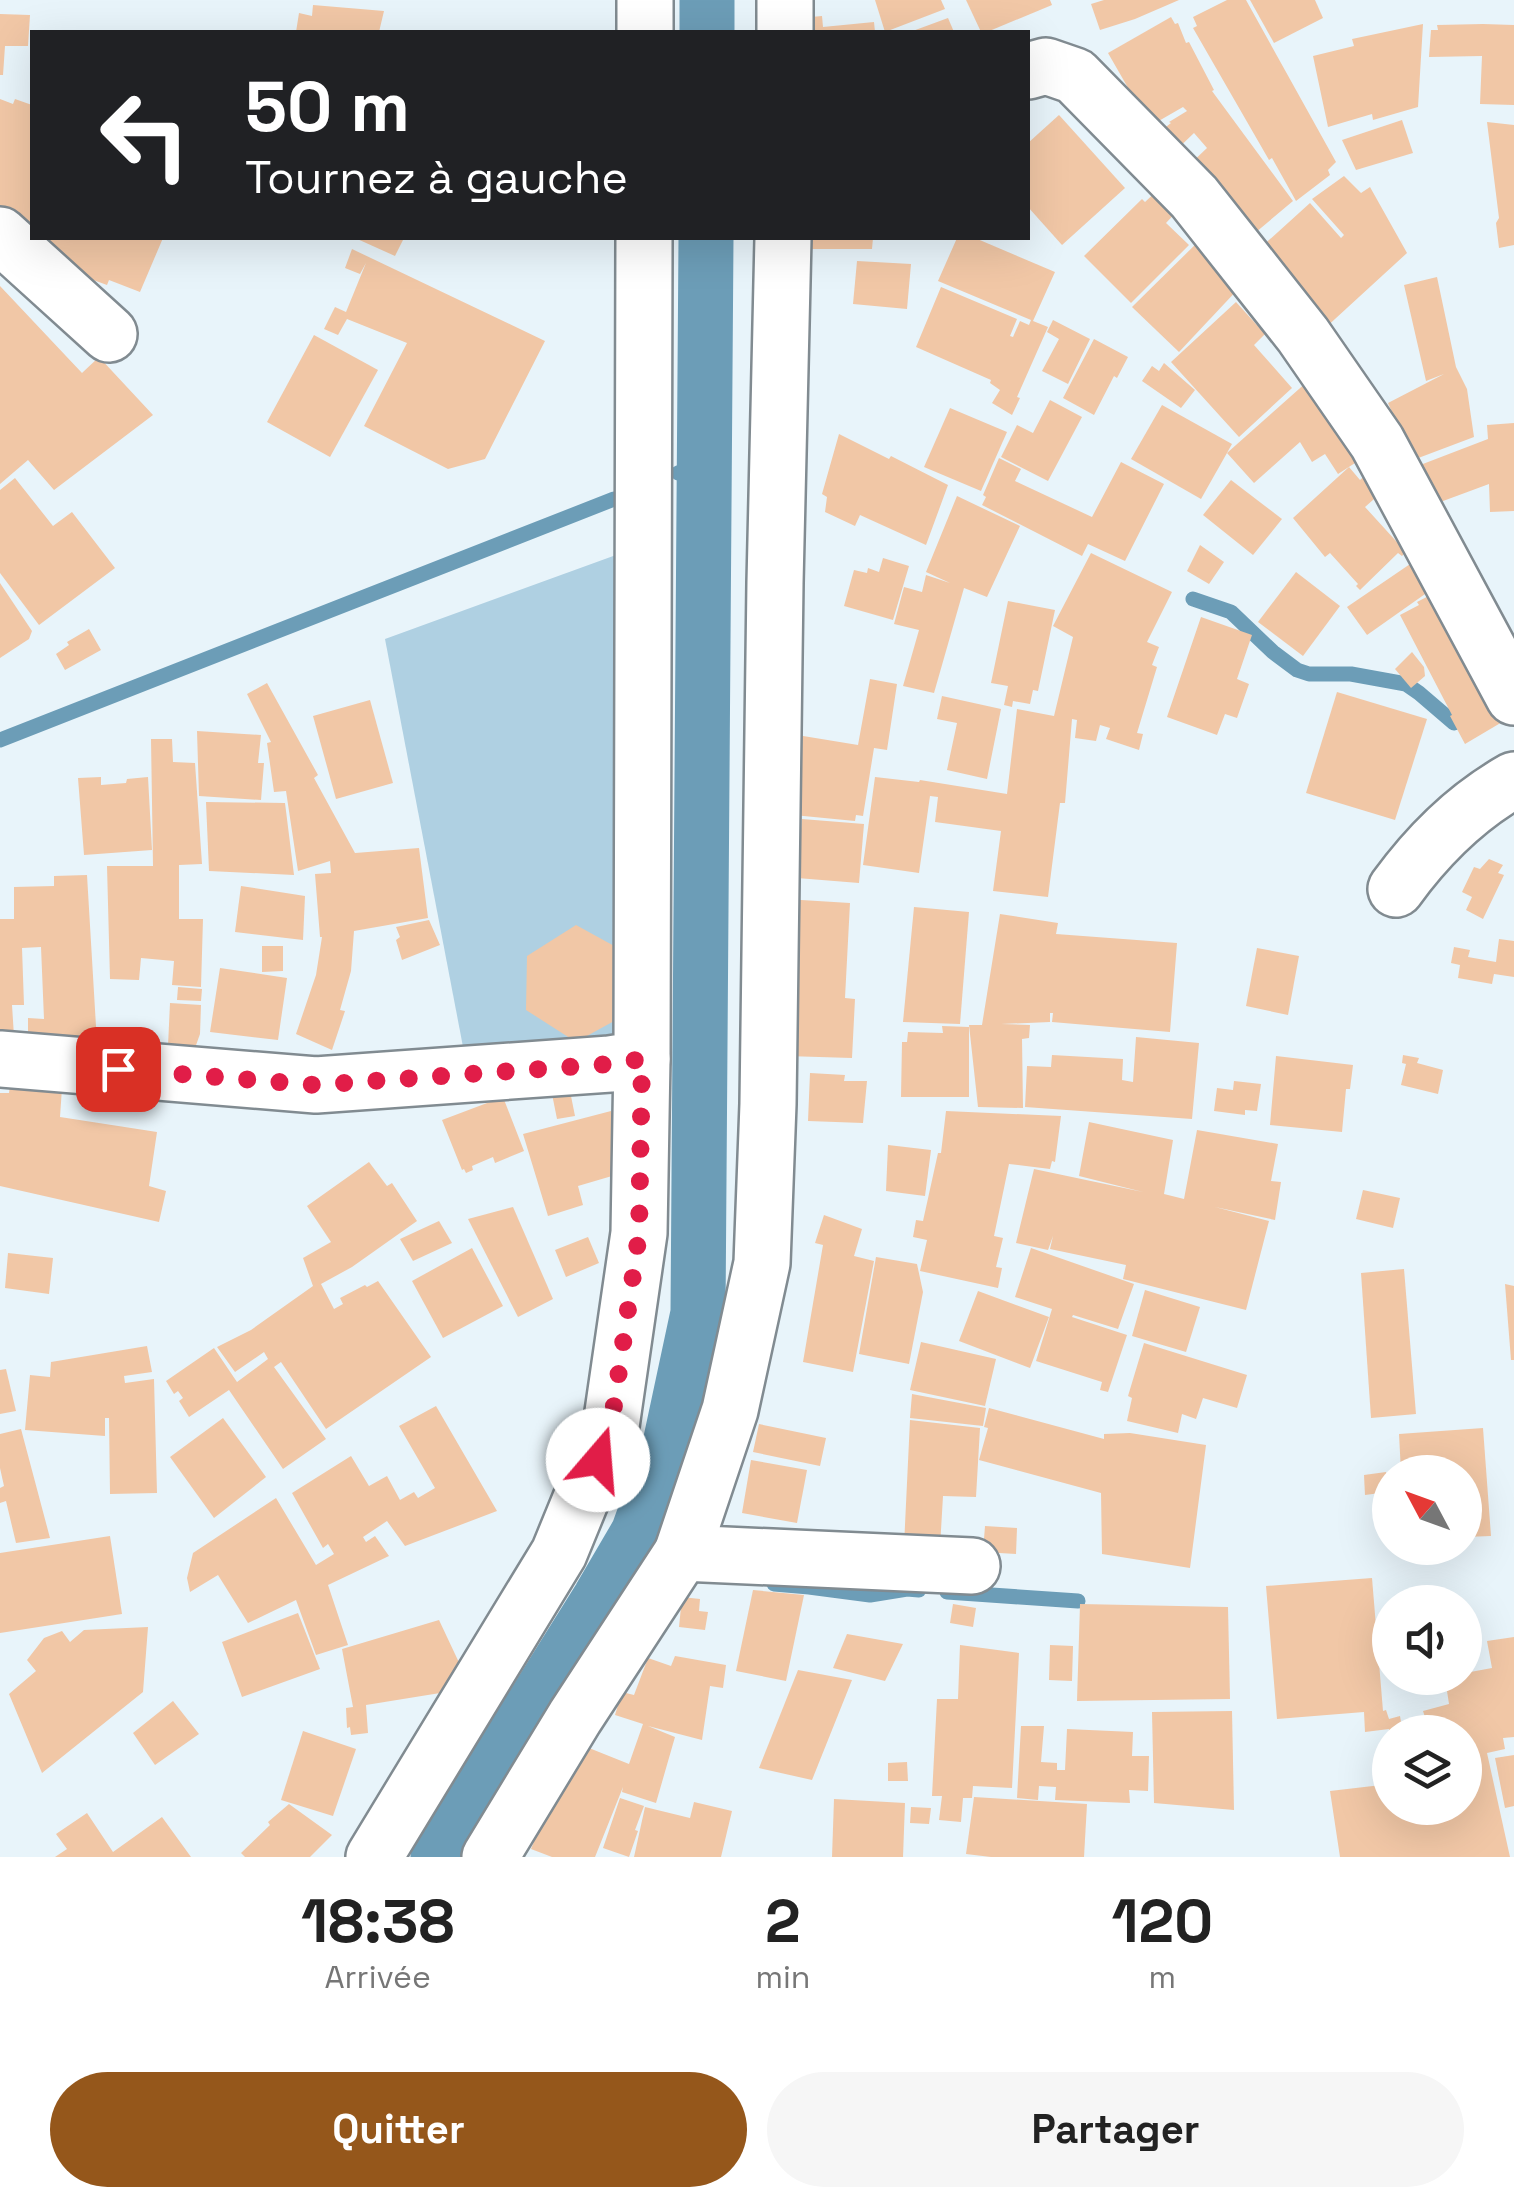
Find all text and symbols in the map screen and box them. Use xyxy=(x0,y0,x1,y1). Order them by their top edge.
text: 50 m xyxy=(245,62,410,151)
icon: left xyxy=(80,70,210,200)
text: Tournez à gauche xyxy=(245,149,628,206)
pin xyxy=(76,1027,161,1112)
icon: arrive xyxy=(91,1042,146,1097)
position arrow xyxy=(546,1408,650,1512)
north arrow xyxy=(1372,1455,1482,1565)
map controls xyxy=(1372,1455,1482,1825)
button: sound xyxy=(1372,1585,1482,1695)
button: layers xyxy=(1372,1715,1482,1825)
text: 18:38 xyxy=(301,1883,454,1960)
text: 2 xyxy=(765,1883,801,1960)
text: 120 xyxy=(1111,1883,1213,1960)
text: Arrivée xyxy=(324,1957,431,1997)
text: min xyxy=(755,1957,810,1997)
text: m xyxy=(1148,1957,1176,1997)
button: Quitter xyxy=(50,2072,747,2187)
button: Partager xyxy=(767,2072,1464,2187)

